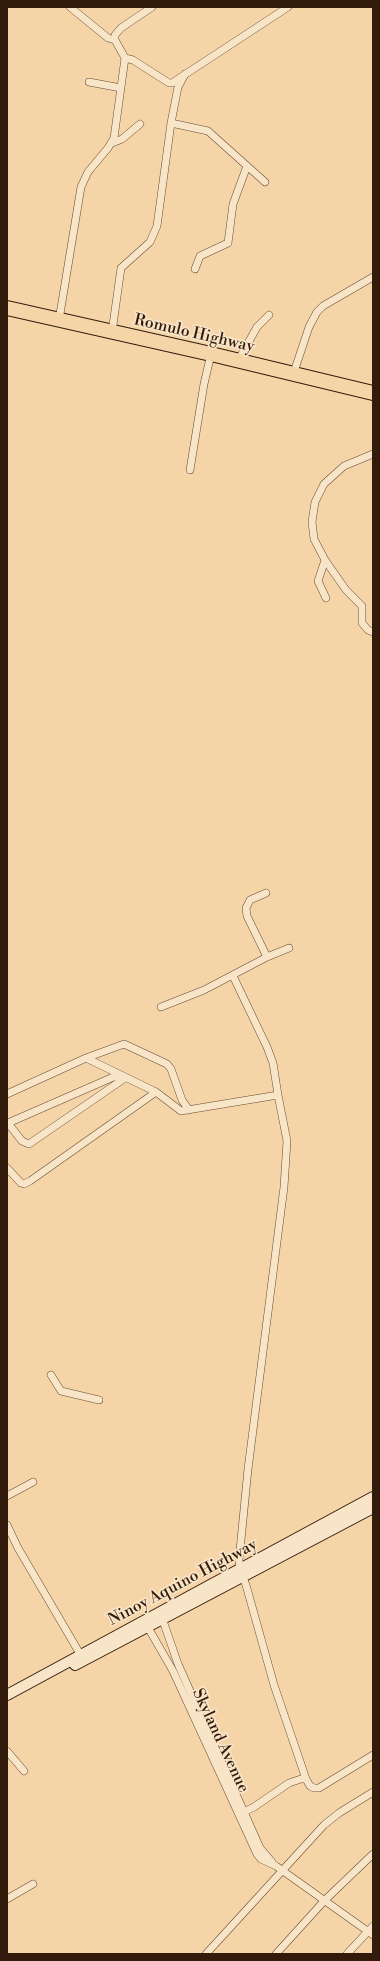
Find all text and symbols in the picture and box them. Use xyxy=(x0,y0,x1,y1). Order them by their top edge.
street label: Romulo Highway xyxy=(132,311,256,357)
street label: Ninoy Aquino Highway xyxy=(105,1536,261,1630)
street label: Skyland Avenue xyxy=(188,1686,252,1796)

